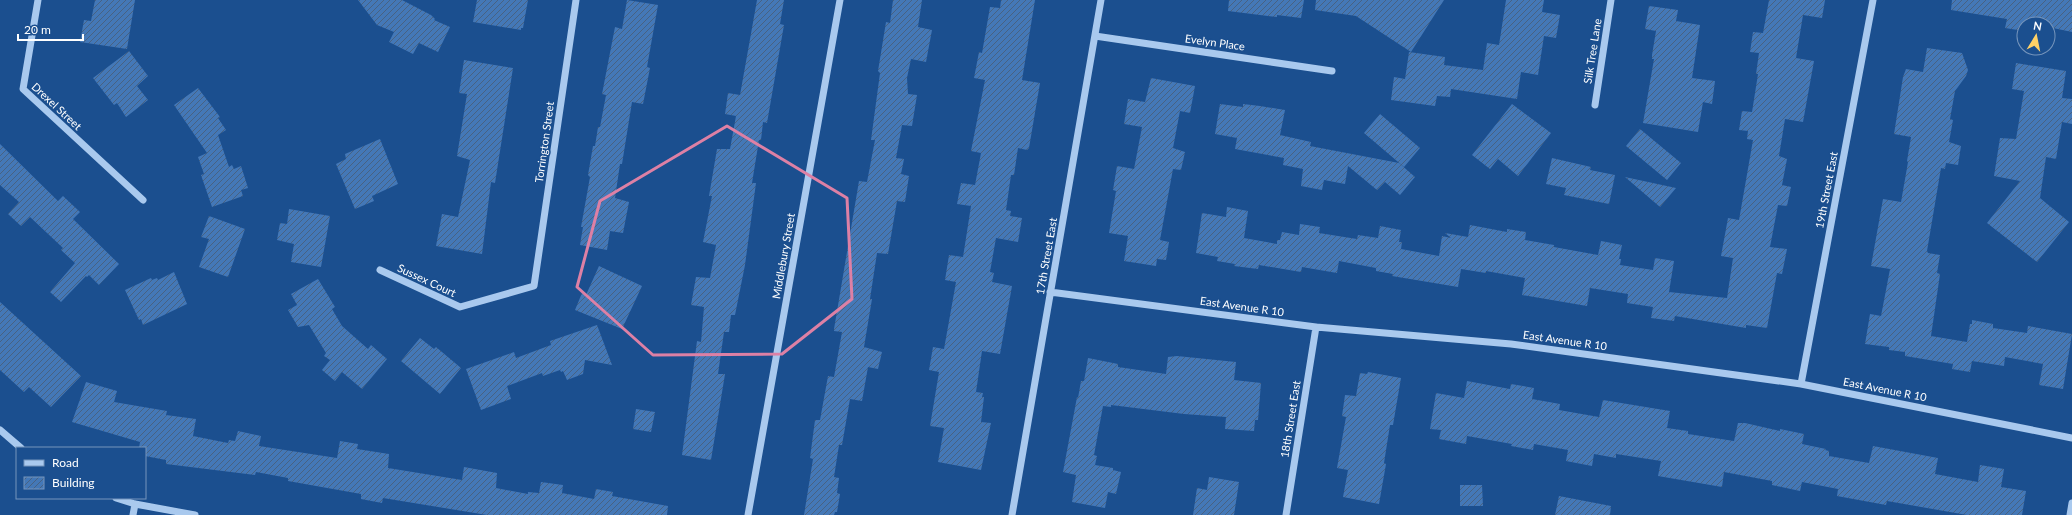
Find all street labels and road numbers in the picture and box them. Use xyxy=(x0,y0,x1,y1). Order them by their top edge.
street label: Silk Tree Lane xyxy=(1580,17,1604,85)
street label: Evelyn Place xyxy=(1184,31,1246,53)
street label: Drexel Street xyxy=(29,80,85,132)
street label: Torrington Street xyxy=(532,100,556,183)
street label: 19th Street East xyxy=(1812,150,1840,229)
street label: Middlebury Street xyxy=(769,212,797,300)
street label: 17th Street East xyxy=(1033,216,1059,295)
street label: Sussex Court xyxy=(396,261,458,299)
street label: East Avenue R 10 xyxy=(1199,294,1285,318)
street label: East Avenue R 10 xyxy=(1522,328,1608,352)
street label: East Avenue R 10 xyxy=(1842,375,1928,404)
street label: 18th Street East xyxy=(1277,379,1303,458)

